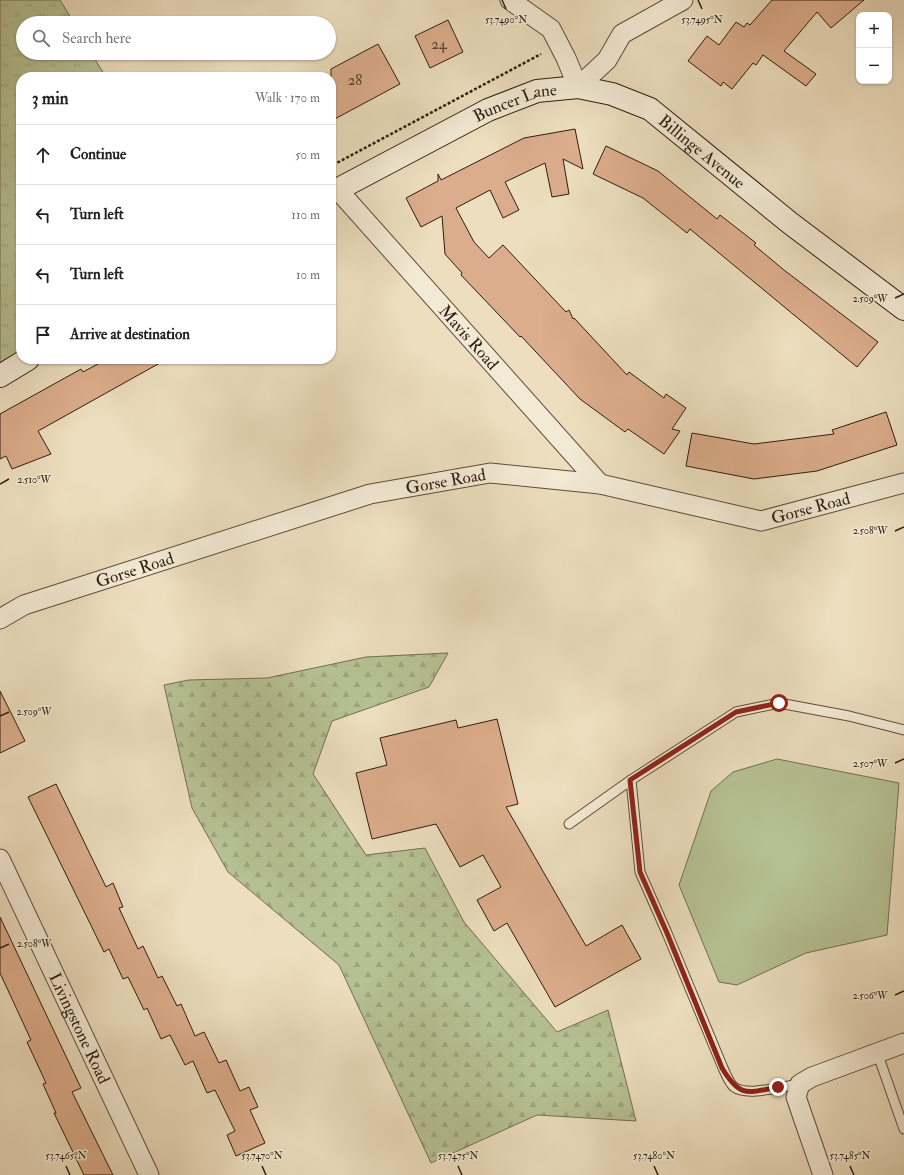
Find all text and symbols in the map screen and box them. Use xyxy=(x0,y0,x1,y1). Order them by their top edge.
map controls xyxy=(856,12,892,84)
button: + xyxy=(856,12,892,48)
text: 53.7490°N xyxy=(485,14,527,26)
text: 53.7495°N xyxy=(681,14,723,26)
search box xyxy=(16,16,336,60)
icon: search xyxy=(30,27,52,49)
text: Search here xyxy=(62,29,131,48)
house number: 24 xyxy=(431,35,448,54)
button: − xyxy=(856,48,892,84)
house number: 28 xyxy=(348,71,362,90)
street label: Buncer Lane xyxy=(470,79,558,127)
text: 3 min xyxy=(32,88,69,109)
text: Walk · 170 m xyxy=(255,90,320,106)
street label: Billinge Avenue xyxy=(654,110,749,193)
icon: ahead xyxy=(32,144,54,166)
text: Continue xyxy=(70,145,126,164)
text: 50 m xyxy=(295,147,320,163)
icon: left xyxy=(32,204,54,226)
text: Turn left xyxy=(70,205,124,224)
text: 110 m xyxy=(291,207,320,223)
icon: left xyxy=(32,264,54,286)
text: Turn left xyxy=(70,265,124,284)
text: 10 m xyxy=(296,267,320,283)
text: 2.509°W xyxy=(852,293,888,305)
street label: Mavis Road xyxy=(434,301,504,375)
icon: arrive xyxy=(32,324,54,346)
text: Arrive at destination xyxy=(70,325,190,344)
street label: Gorse Road xyxy=(404,464,488,499)
text: 2.510°W xyxy=(17,474,52,486)
street label: Gorse Road xyxy=(769,488,853,529)
text: 2.508°W xyxy=(853,525,888,537)
street label: Gorse Road xyxy=(93,547,177,592)
route start xyxy=(770,694,788,712)
text: 2.509°W xyxy=(16,706,52,718)
text: 2.507°W xyxy=(853,758,888,770)
text: 2.508°W xyxy=(17,938,52,950)
street label: Livingstone Road xyxy=(44,969,115,1088)
text: 2.506°W xyxy=(852,990,888,1002)
route end xyxy=(769,1078,787,1096)
text: 53.7465°N xyxy=(45,1150,87,1162)
text: 53.7470°N xyxy=(241,1150,283,1162)
text: 53.7475°N xyxy=(438,1150,478,1162)
text: 53.7480°N xyxy=(633,1150,675,1162)
text: 53.7485°N xyxy=(829,1150,871,1162)

